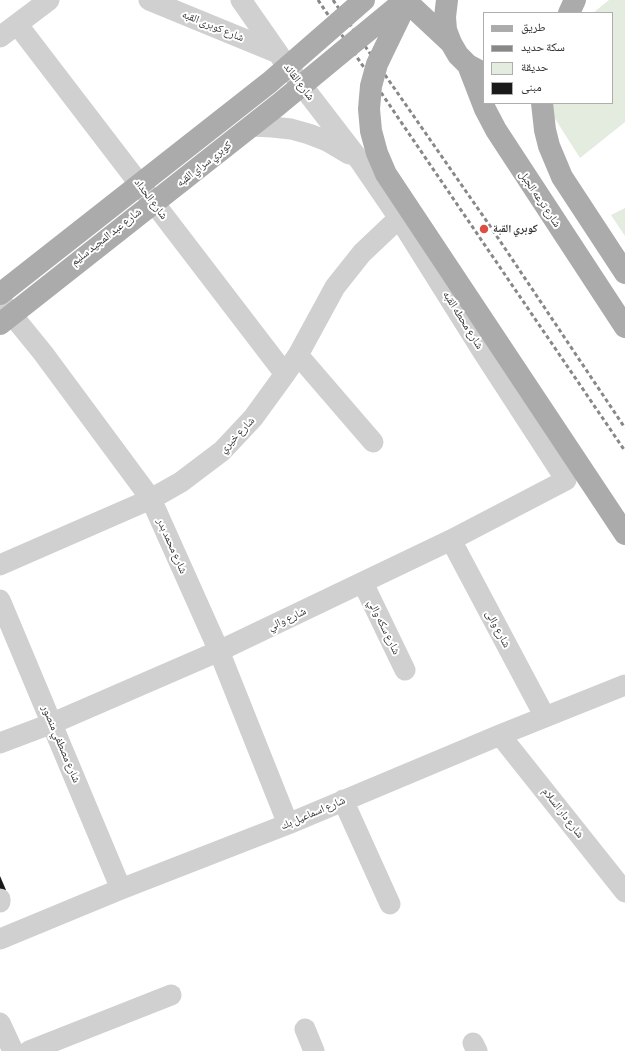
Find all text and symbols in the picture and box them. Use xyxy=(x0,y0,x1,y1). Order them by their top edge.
street label: شارع كوبرى القبه xyxy=(180,8,246,44)
legend xyxy=(483,12,613,104)
text: طريق xyxy=(521,21,546,33)
text: سكة حديد xyxy=(521,41,565,53)
street label: شارع القائد xyxy=(281,61,317,103)
text: حديقة xyxy=(521,61,549,73)
text: مبنى xyxy=(521,81,542,93)
street label: كوبري سراي القبه xyxy=(174,138,234,190)
street label: شارع ترعه الجبل xyxy=(516,168,564,230)
street label: شارع الحداد xyxy=(131,176,171,222)
street label: شارع عبد المجيد سليم xyxy=(68,205,144,269)
place label: كوبري القبة xyxy=(493,222,538,236)
marker: كوبري القبة xyxy=(478,223,490,235)
street label: شارع محطه القبه xyxy=(440,288,486,352)
street label: شارع خيري xyxy=(217,414,257,456)
street label: شارع محمد بدر xyxy=(154,516,190,576)
street label: شارع سكه والي xyxy=(365,597,403,657)
street label: شارع والي xyxy=(266,604,308,634)
street label: شارع والى xyxy=(483,608,513,650)
street label: شارع مصطفي منصور xyxy=(39,703,83,785)
street label: شارع دار السلام xyxy=(539,785,587,841)
street label: شارع اسماعيل بك xyxy=(279,793,347,833)

